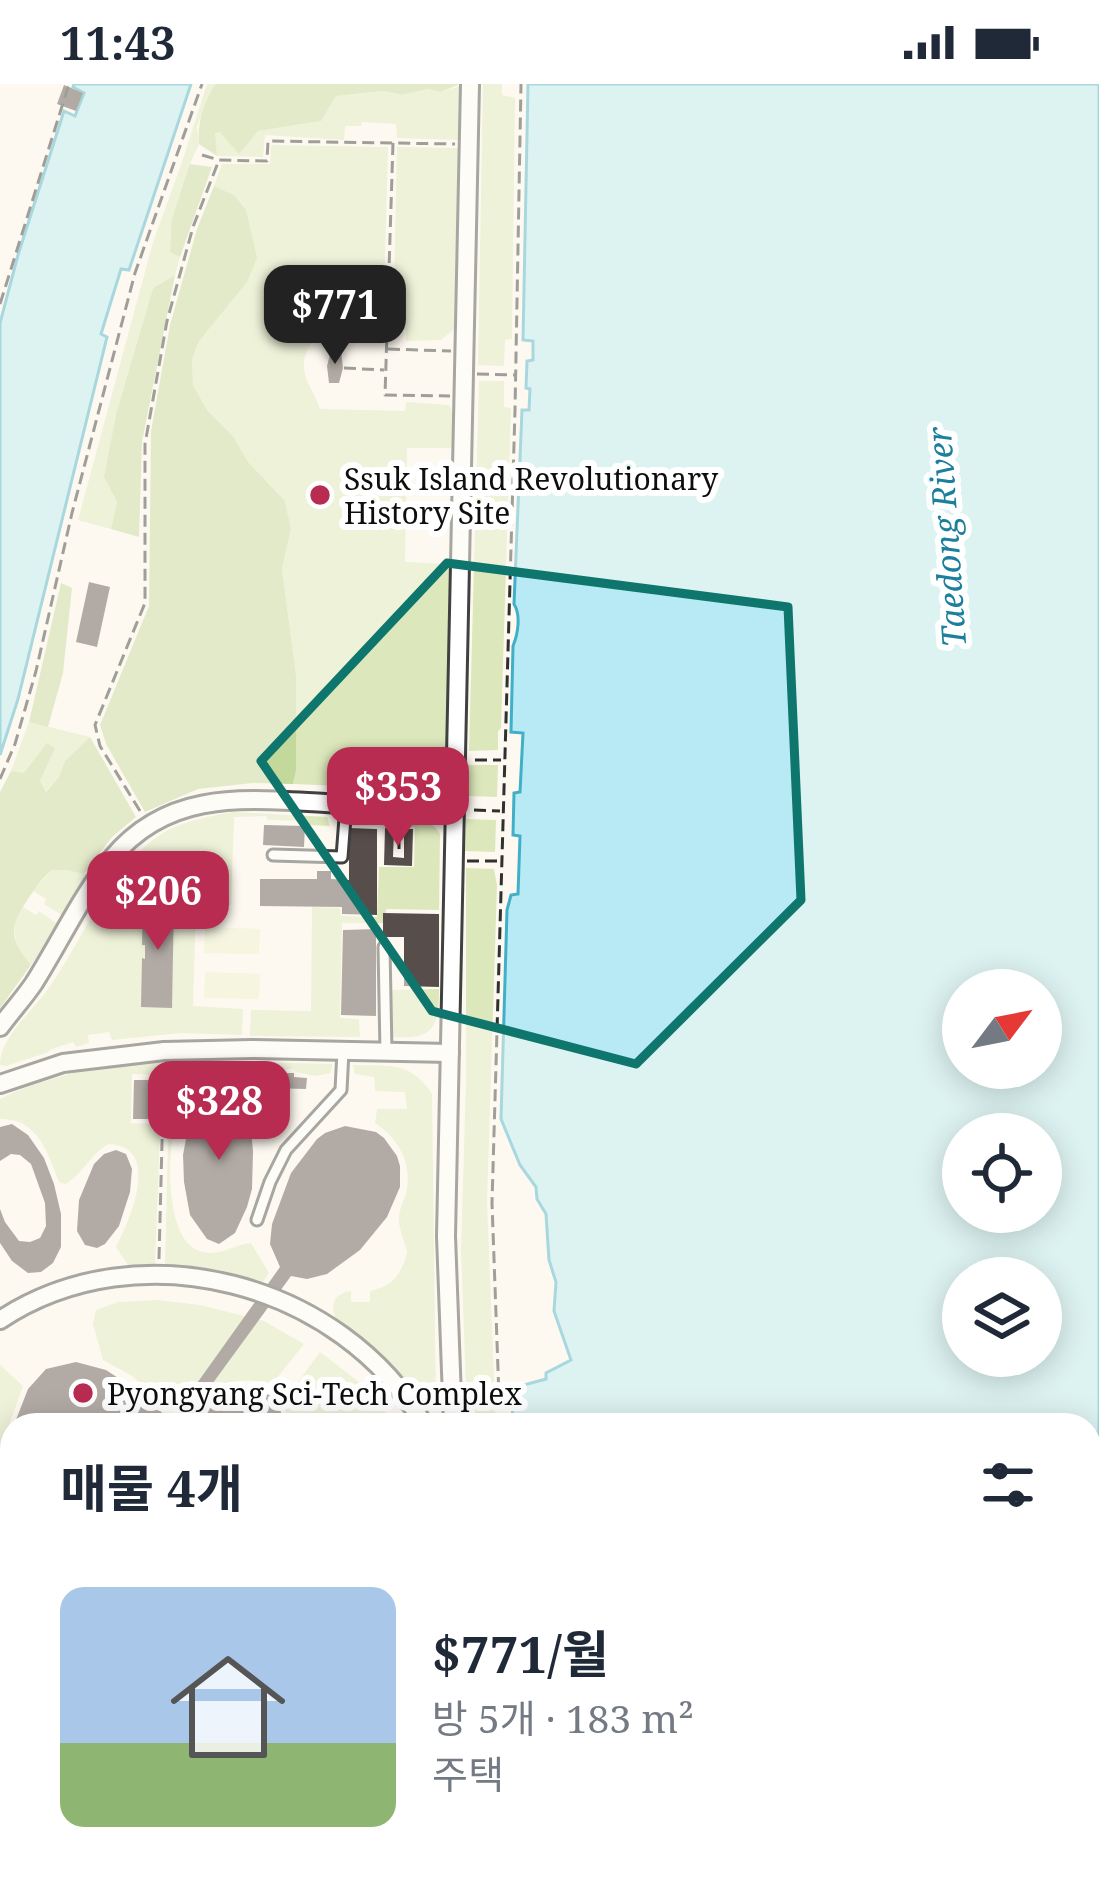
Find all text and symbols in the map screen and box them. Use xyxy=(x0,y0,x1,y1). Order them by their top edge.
text: 11:43 xyxy=(60,12,175,73)
pin: $771 xyxy=(264,265,406,367)
text: $771 xyxy=(291,277,379,330)
water label: Taedong River xyxy=(916,425,976,649)
place label: Ssuk Island Revolutionary History Site xyxy=(344,458,718,533)
marker: Ssuk Island Revolutionary History Site xyxy=(307,482,333,508)
pin: $353 xyxy=(327,747,469,849)
text: $353 xyxy=(354,759,442,812)
pin: $206 xyxy=(87,851,229,953)
text: $206 xyxy=(114,863,202,916)
north arrow xyxy=(942,969,1062,1089)
map controls xyxy=(942,969,1062,1377)
pin: $328 xyxy=(148,1061,290,1163)
text: $328 xyxy=(175,1073,263,1126)
button: locate xyxy=(942,1113,1062,1233)
button: layers xyxy=(942,1257,1062,1377)
place label: Pyongyang Sci-Tech Complex xyxy=(107,1373,522,1414)
marker: Pyongyang Sci-Tech Complex xyxy=(70,1380,96,1406)
text: 매물 4개 xyxy=(60,1452,243,1522)
icon: filters xyxy=(975,1452,1041,1518)
text: $771/월 xyxy=(432,1618,609,1688)
icon: home xyxy=(156,1635,300,1779)
text: 방 5개 · 183 m² xyxy=(432,1691,694,1744)
text: 주택 xyxy=(432,1747,504,1800)

